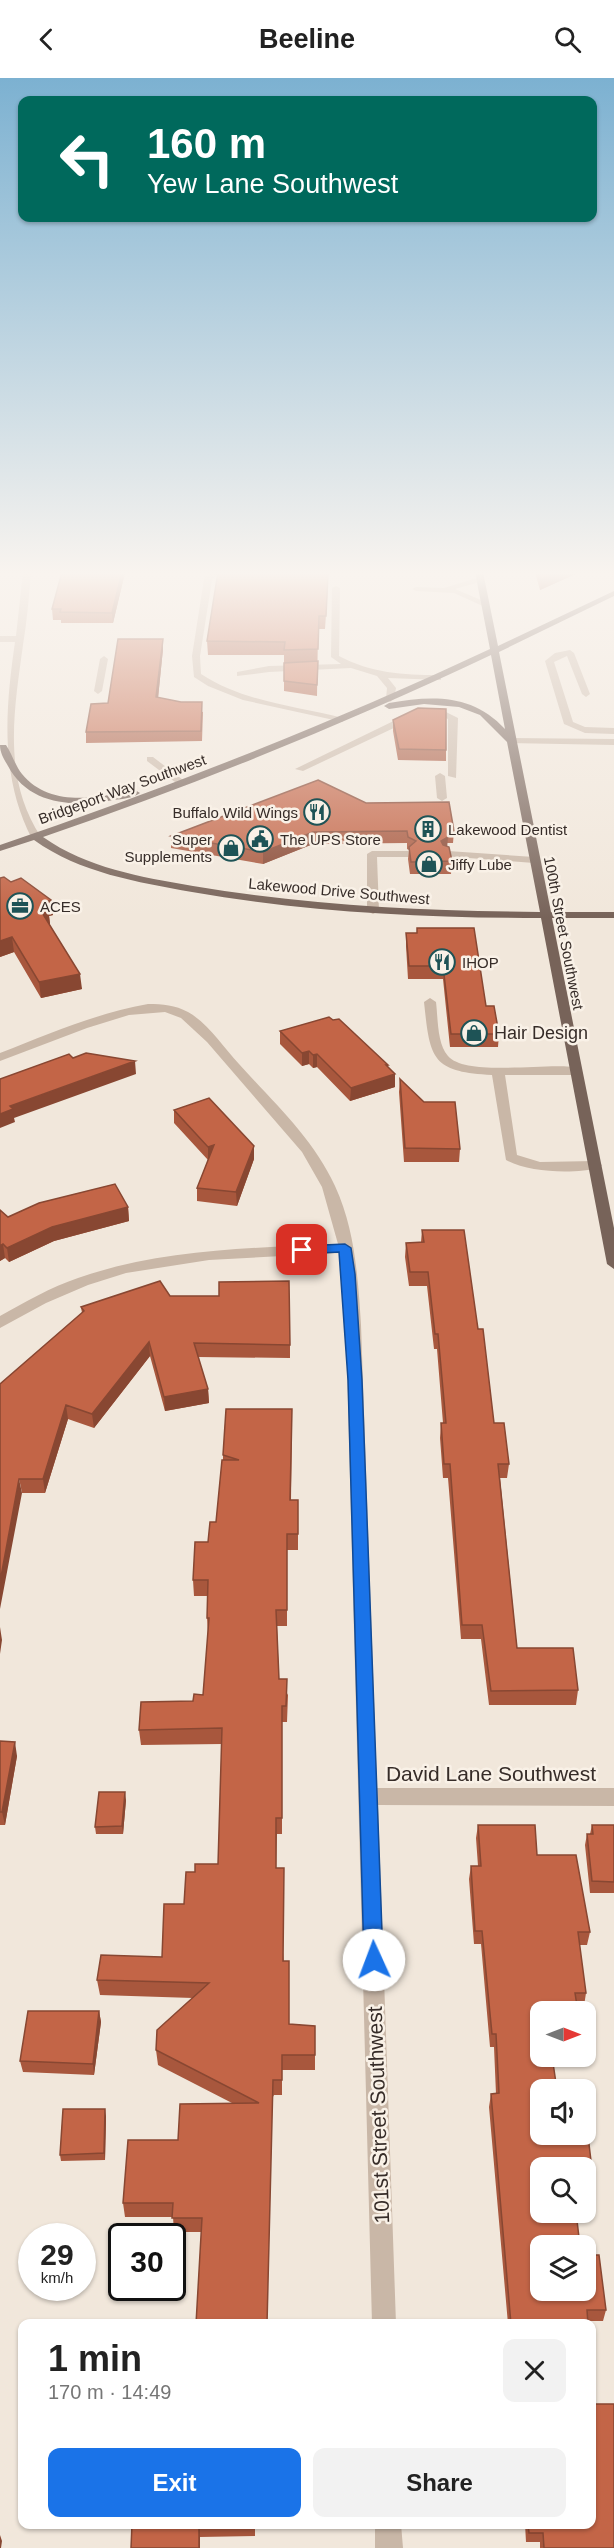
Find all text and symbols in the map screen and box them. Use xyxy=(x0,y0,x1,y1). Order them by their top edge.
icon: back xyxy=(30,23,63,56)
icon: search xyxy=(551,23,584,56)
text: Beeline xyxy=(259,24,355,54)
icon: left xyxy=(48,120,126,198)
text: 160 m xyxy=(147,120,266,167)
text: Yew Lane Southwest xyxy=(147,169,398,199)
street label: Bridgeport Way Southwest xyxy=(36,750,209,827)
restaurant icon: Buffalo Wild Wings xyxy=(302,797,332,827)
place label: Buffalo Wild Wings xyxy=(172,804,298,821)
building icon: Lakewood Dentist xyxy=(413,814,443,844)
place label: Lakewood Dentist xyxy=(448,821,568,838)
public building icon: The UPS Store xyxy=(245,824,275,854)
place label: Super Supplements xyxy=(124,831,212,865)
place label: The UPS Store xyxy=(280,831,381,848)
shop icon: Super Supplements xyxy=(216,833,246,863)
shop icon: Jiffy Lube xyxy=(414,849,444,879)
street label: 100th Street Southwest xyxy=(541,855,587,1012)
place label: Jiffy Lube xyxy=(448,856,512,873)
street label: Lakewood Drive Southwest xyxy=(248,875,431,907)
office icon: ACES xyxy=(5,891,35,921)
place label: ACES xyxy=(40,898,81,915)
restaurant icon: IHOP xyxy=(427,947,457,977)
place label: IHOP xyxy=(462,954,499,971)
shop icon: Hair Design xyxy=(459,1018,489,1048)
place label: Hair Design xyxy=(494,1023,588,1043)
pin xyxy=(276,1224,327,1275)
icon: arrive xyxy=(285,1233,318,1266)
street label: David Lane Southwest xyxy=(386,1762,596,1785)
position arrow xyxy=(342,1928,406,1992)
north arrow xyxy=(530,2001,596,2067)
map controls xyxy=(530,2001,596,2301)
street label: 101st Street Southwest xyxy=(363,2006,393,2224)
button: sound xyxy=(530,2079,596,2145)
button: search xyxy=(530,2157,596,2223)
speed limit sign: 30 xyxy=(108,2223,186,2301)
button: layers xyxy=(530,2235,596,2301)
text: 29 xyxy=(40,2238,74,2271)
text: km/h xyxy=(41,2269,73,2286)
text: 1 min xyxy=(48,2338,142,2379)
button: close xyxy=(503,2339,566,2402)
text: 170 m · 14:49 xyxy=(48,2381,171,2403)
button: Exit xyxy=(48,2448,301,2517)
button: Share xyxy=(313,2448,566,2517)

